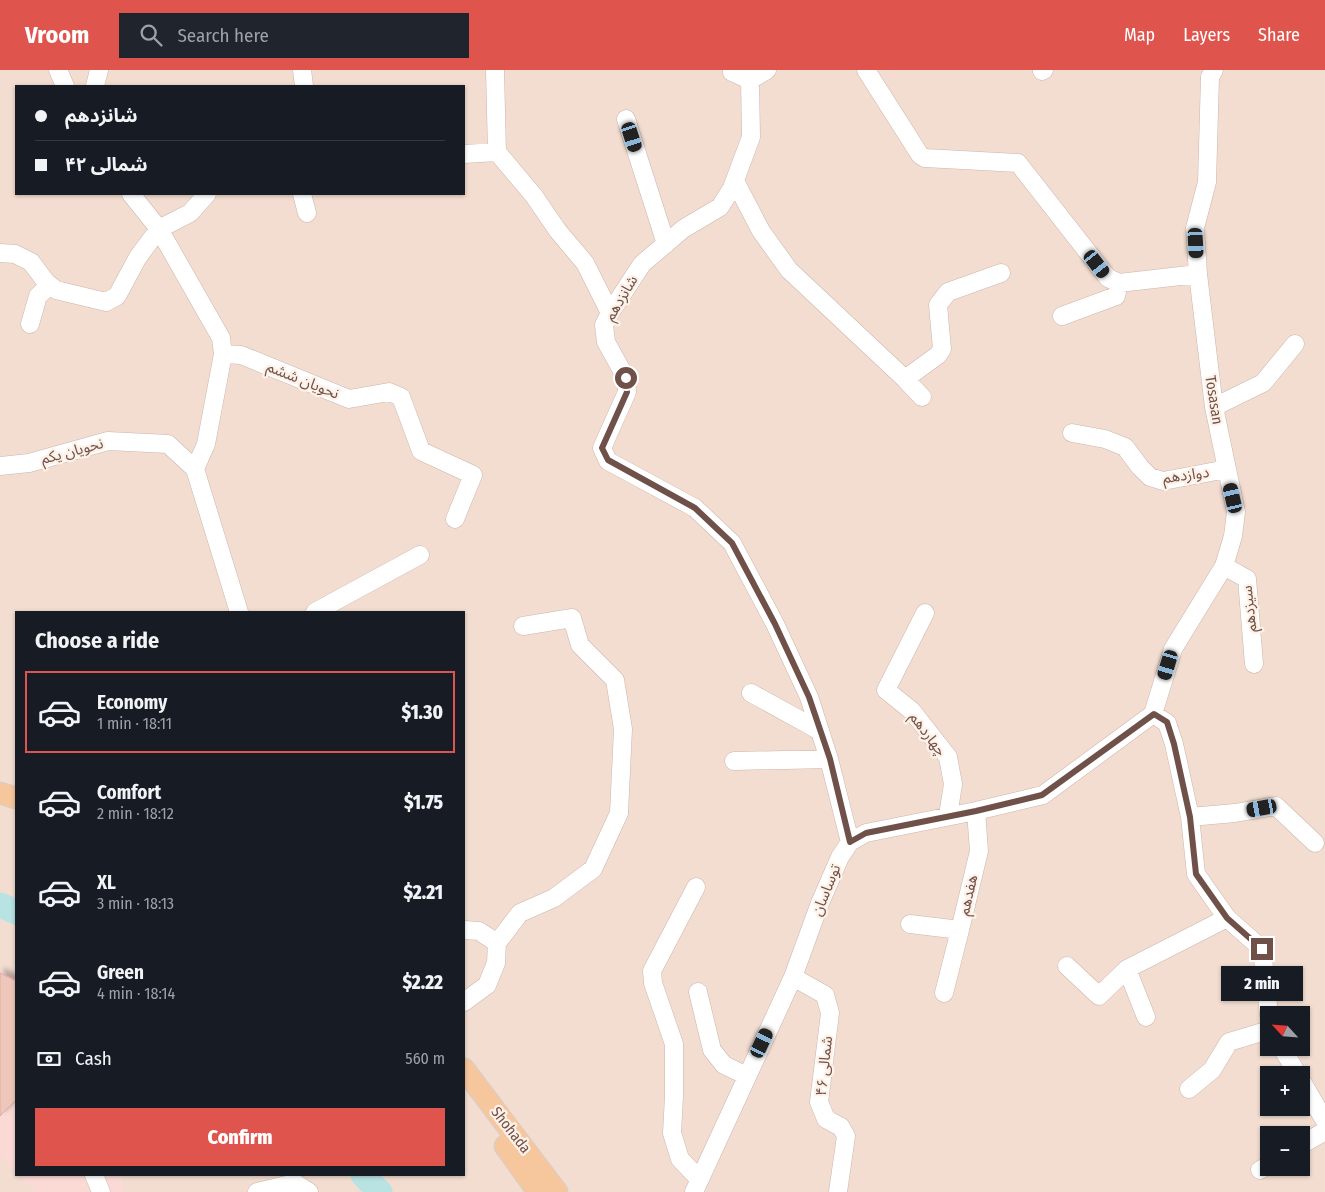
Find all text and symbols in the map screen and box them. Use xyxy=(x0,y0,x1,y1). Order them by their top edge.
search box xyxy=(119,13,469,58)
text: Vroom xyxy=(25,21,89,49)
icon: search xyxy=(137,21,165,49)
text: Search here xyxy=(177,24,269,47)
text: Map xyxy=(1124,24,1155,46)
text: Layers xyxy=(1183,24,1230,46)
text: Share xyxy=(1258,24,1300,46)
text: شانزدهم xyxy=(65,104,138,127)
car xyxy=(620,120,643,154)
text: شمالی ۴۲ xyxy=(65,153,148,176)
car xyxy=(1187,228,1204,258)
car xyxy=(1081,248,1112,280)
street label: شانزدهم xyxy=(600,272,643,325)
street label: نحویان ششم xyxy=(264,357,342,404)
route start xyxy=(615,367,637,389)
street label: Tosasan xyxy=(1201,374,1227,426)
street label: نحویان یکم xyxy=(39,434,106,470)
street label: دوازدهم xyxy=(1162,463,1211,489)
car xyxy=(1222,482,1243,514)
street label: سیزدهم xyxy=(1238,584,1262,633)
text: Choose a ride xyxy=(35,627,159,654)
car xyxy=(1156,648,1179,682)
icon: car xyxy=(37,690,82,735)
text: Economy xyxy=(97,691,167,714)
text: $1.30 xyxy=(402,701,443,724)
street label: چهاردهم xyxy=(904,709,950,761)
text: 1 min · 18:11 xyxy=(97,714,172,733)
icon: car xyxy=(37,780,82,825)
text: Comfort xyxy=(97,781,161,804)
text: $1.75 xyxy=(404,791,443,814)
car xyxy=(1245,798,1278,818)
text: 2 min · 18:12 xyxy=(97,804,174,823)
street label: توساسان xyxy=(808,862,844,918)
icon: car xyxy=(37,870,82,915)
text: XL xyxy=(97,871,116,894)
street label: هفدهم xyxy=(955,873,983,917)
text: $2.21 xyxy=(403,881,443,904)
text: 3 min · 18:13 xyxy=(97,894,174,913)
route end xyxy=(1251,938,1273,960)
icon: car xyxy=(37,960,82,1005)
text: Green xyxy=(97,961,144,984)
callout: 2 min xyxy=(1221,966,1303,1002)
text: $2.22 xyxy=(402,971,443,994)
text: 2 min xyxy=(1244,974,1280,993)
text: 4 min · 18:14 xyxy=(97,984,175,1003)
north arrow xyxy=(1260,1006,1310,1056)
map controls xyxy=(1260,1006,1310,1176)
car xyxy=(748,1026,775,1060)
street label: شمالی ۴۶ xyxy=(812,1035,836,1097)
icon: cash xyxy=(35,1045,63,1073)
text: Cash xyxy=(75,1047,112,1070)
text: 560 m xyxy=(405,1049,445,1068)
button: + xyxy=(1260,1066,1310,1116)
street label: Shohada xyxy=(487,1103,535,1157)
button: Confirm xyxy=(35,1108,445,1166)
button: − xyxy=(1260,1126,1310,1176)

